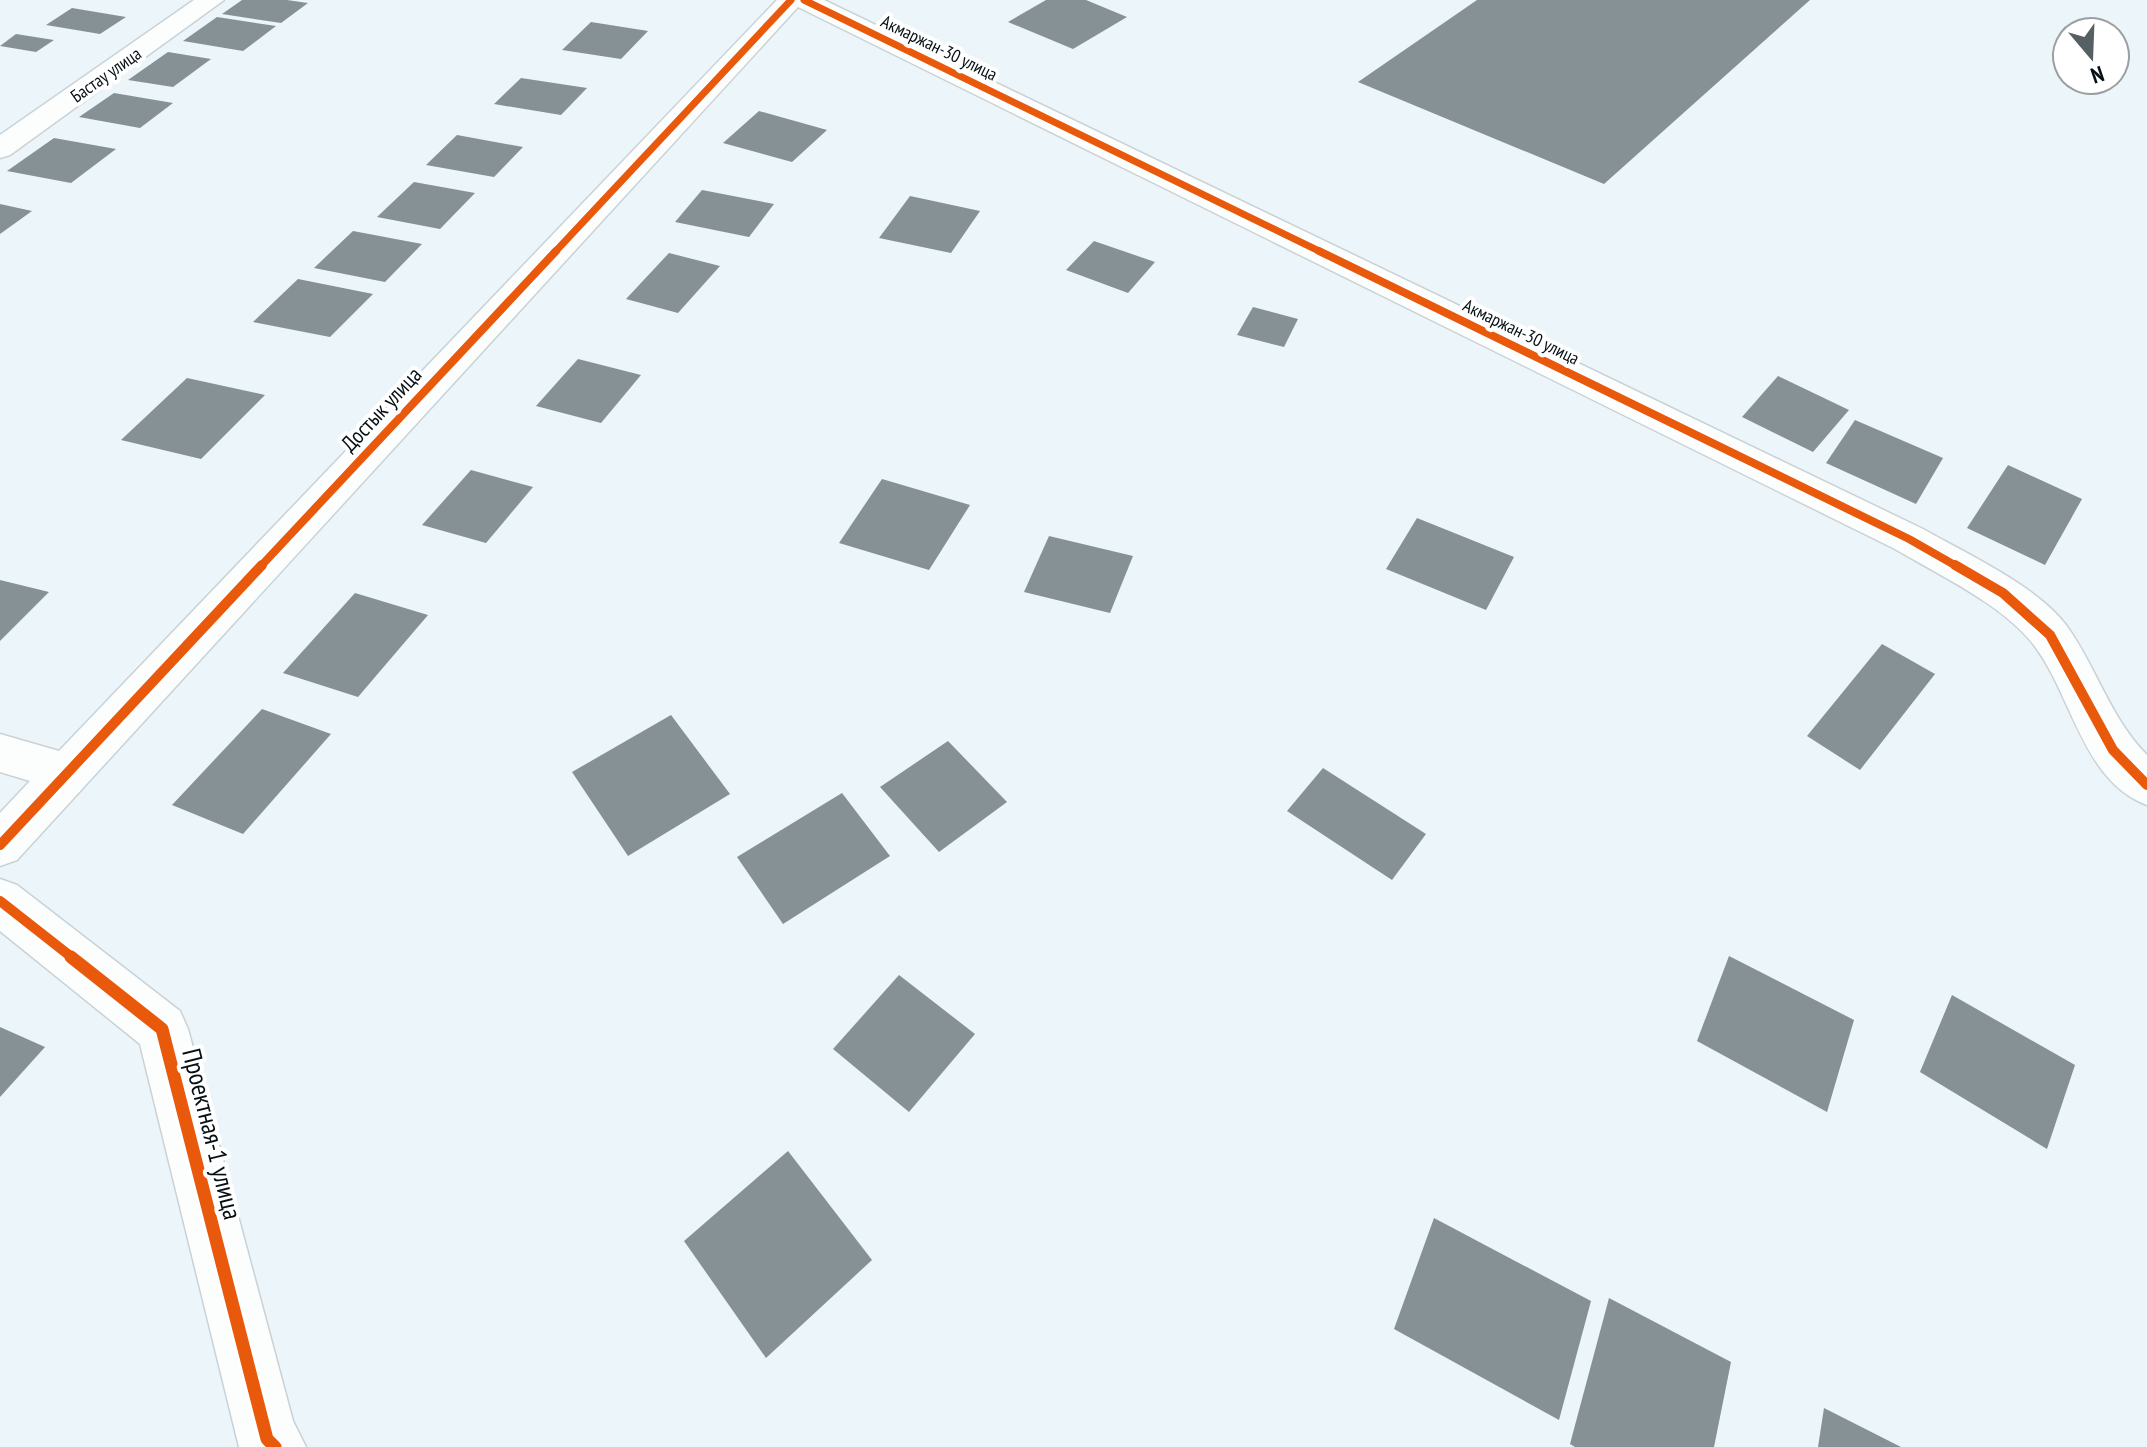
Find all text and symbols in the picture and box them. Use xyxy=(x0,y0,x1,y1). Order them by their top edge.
street label: Акмаржан-30 улица xyxy=(877,9,1001,86)
north arrow xyxy=(2051,16,2131,96)
street label: Бастау улица xyxy=(66,42,146,107)
text: N xyxy=(2087,60,2108,90)
street label: Акмаржан-30 улица xyxy=(1459,293,1583,370)
street label: Достык улица xyxy=(335,361,427,457)
street label: Проектная-1 улица xyxy=(175,1045,250,1223)

